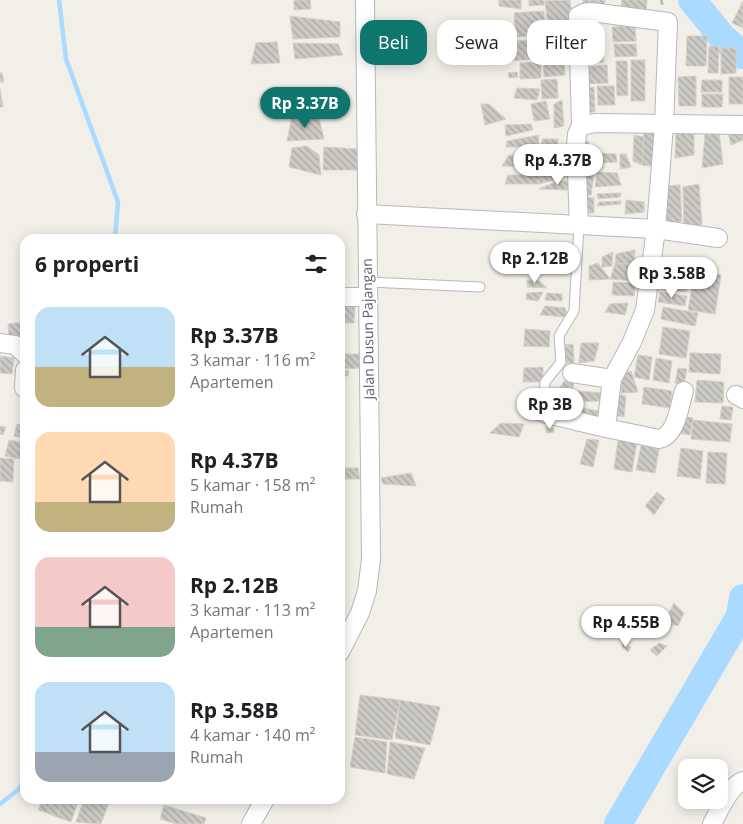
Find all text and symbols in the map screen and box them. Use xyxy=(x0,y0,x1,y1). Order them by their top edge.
chip: Beli xyxy=(360,20,427,65)
chip: Sewa xyxy=(437,20,517,65)
chip: Filter xyxy=(527,20,605,65)
pin: Rp 3.37B xyxy=(253,86,357,129)
text: Rp 3.37B xyxy=(271,92,339,114)
pin: Rp 4.37B xyxy=(506,144,610,186)
text: Rp 4.37B xyxy=(524,149,592,171)
pin: Rp 2.12B xyxy=(483,242,587,284)
text: Rp 2.12B xyxy=(501,247,569,269)
text: 6 properti xyxy=(35,250,139,278)
icon: filters xyxy=(302,250,330,278)
pin: Rp 3.58B xyxy=(620,256,724,299)
street label: Jalan Dusun Pajangan xyxy=(357,258,378,402)
text: Rp 3.58B xyxy=(638,262,706,284)
text: Rp 3.37B xyxy=(190,321,279,349)
icon: home xyxy=(75,327,135,387)
text: 3 kamar · 116 m² xyxy=(190,349,315,371)
text: Apartemen xyxy=(190,371,274,393)
pin: Rp 3B xyxy=(515,388,585,430)
text: Rp 3B xyxy=(528,393,572,415)
text: Rp 4.37B xyxy=(190,446,279,474)
icon: home xyxy=(75,452,135,512)
text: 5 kamar · 158 m² xyxy=(190,474,315,496)
text: Rumah xyxy=(190,496,243,518)
text: Rp 2.12B xyxy=(190,571,279,599)
icon: home xyxy=(75,577,135,637)
text: 3 kamar · 113 m² xyxy=(190,599,315,621)
pin: Rp 4.55B xyxy=(574,606,678,648)
text: Rp 4.55B xyxy=(592,611,660,633)
text: Apartemen xyxy=(190,621,274,643)
text: Rp 3.58B xyxy=(190,696,279,724)
icon: home xyxy=(75,702,135,762)
text: 4 kamar · 140 m² xyxy=(190,724,315,746)
text: Rumah xyxy=(190,746,243,768)
map controls xyxy=(678,759,728,809)
button: layers xyxy=(678,759,728,809)

